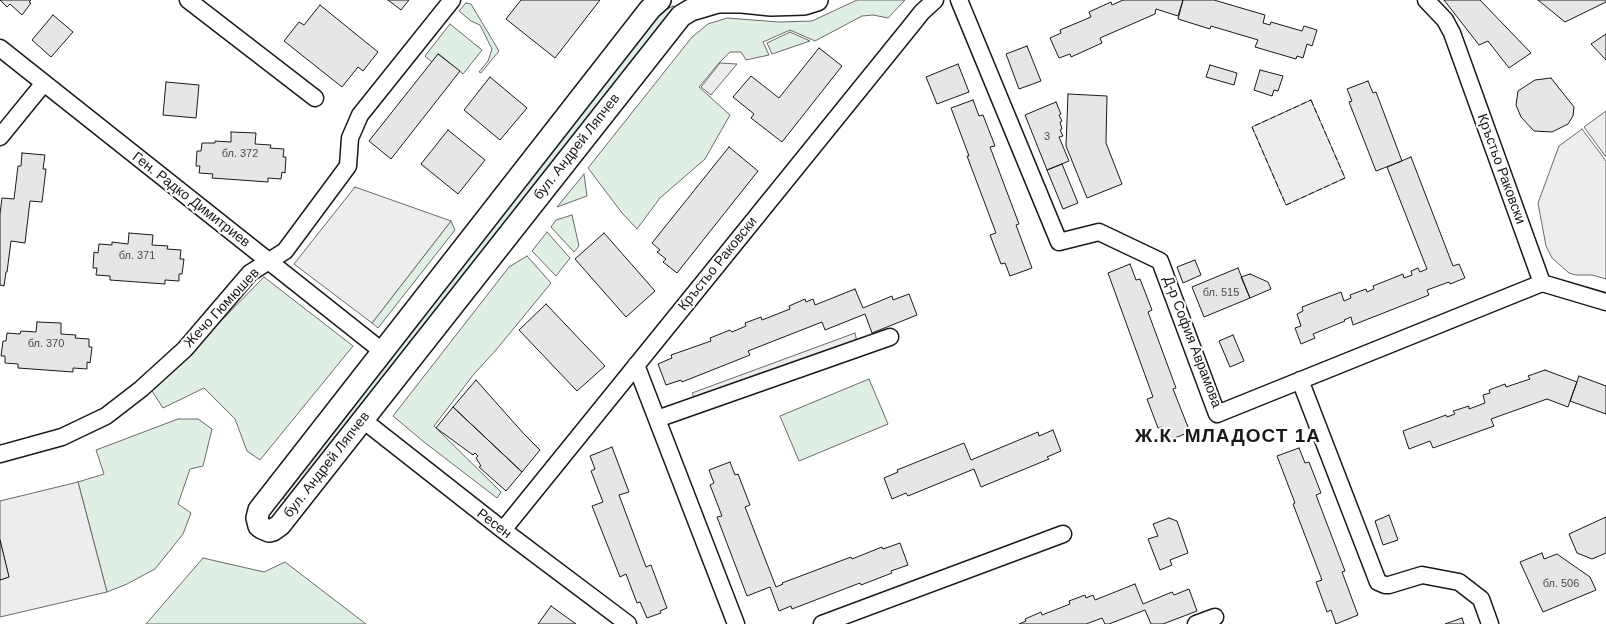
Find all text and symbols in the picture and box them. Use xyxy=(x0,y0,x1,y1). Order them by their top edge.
street label: бул. Андрей Ляпчев xyxy=(530,91,624,203)
street label: Кръстьо Раковски xyxy=(1473,112,1529,226)
house number: 3 xyxy=(1044,130,1050,144)
house number: бл. 372 xyxy=(222,147,258,161)
street label: Ген. Радко Димитриев xyxy=(129,149,253,251)
street label: Кръстьо Раковски xyxy=(675,214,761,314)
house number: бл. 371 xyxy=(119,249,155,263)
street label: Жечо Гюмюшев xyxy=(181,265,263,351)
street label: Д-р София Аврамова xyxy=(1159,274,1225,410)
house number: бл. 515 xyxy=(1203,286,1239,300)
house number: бл. 370 xyxy=(28,337,64,351)
street label: бул. Андрей Ляпчев xyxy=(280,409,374,521)
district label: Ж.К. МЛАДОСТ 1А xyxy=(1133,426,1323,448)
street label: Ресен xyxy=(473,506,515,542)
house number: бл. 506 xyxy=(1543,577,1579,591)

